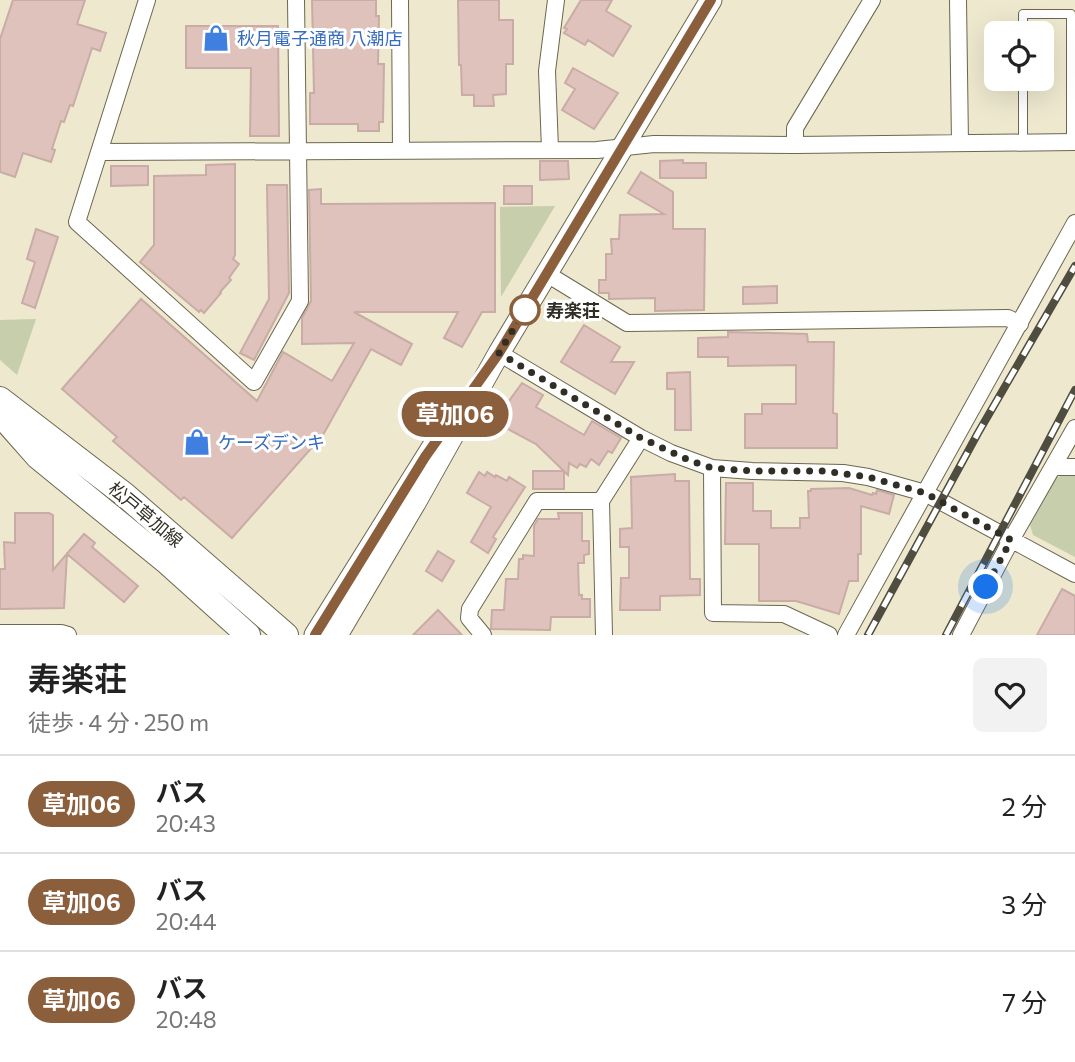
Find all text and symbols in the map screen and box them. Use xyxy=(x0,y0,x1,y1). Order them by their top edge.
map controls xyxy=(984,21,1054,91)
button: locate xyxy=(984,21,1054,91)
shop icon: 秋月電子通商 八潮店 xyxy=(201,23,231,53)
place label: 秋月電子通商 八潮店 xyxy=(237,27,402,49)
marker: 寿楽荘 xyxy=(510,295,540,325)
place label: 寿楽荘 xyxy=(546,299,600,321)
line badge: 草加06 xyxy=(406,391,504,437)
text: 草加06 xyxy=(416,399,494,428)
shop icon: ケーズデンキ xyxy=(182,427,212,457)
place label: ケーズデンキ xyxy=(218,431,325,453)
street label: 松戸草加線 xyxy=(104,477,188,551)
your location xyxy=(968,569,1003,604)
text: 寿楽荘 xyxy=(28,657,127,698)
button: heart xyxy=(973,658,1047,732)
text: 徒歩 · 4 分 · 250 m xyxy=(28,708,209,736)
text: バス xyxy=(156,776,208,807)
text: 草加06 xyxy=(42,789,121,818)
text: 2 分 xyxy=(1002,790,1047,821)
text: 20:43 xyxy=(156,809,216,837)
text: バス xyxy=(156,874,208,905)
text: 草加06 xyxy=(42,887,121,916)
text: 3 分 xyxy=(1001,888,1047,919)
text: 20:44 xyxy=(156,907,217,935)
text: バス xyxy=(156,972,208,1003)
text: 草加06 xyxy=(42,985,121,1014)
text: 7 分 xyxy=(1002,986,1047,1017)
text: 20:48 xyxy=(156,1005,217,1033)

